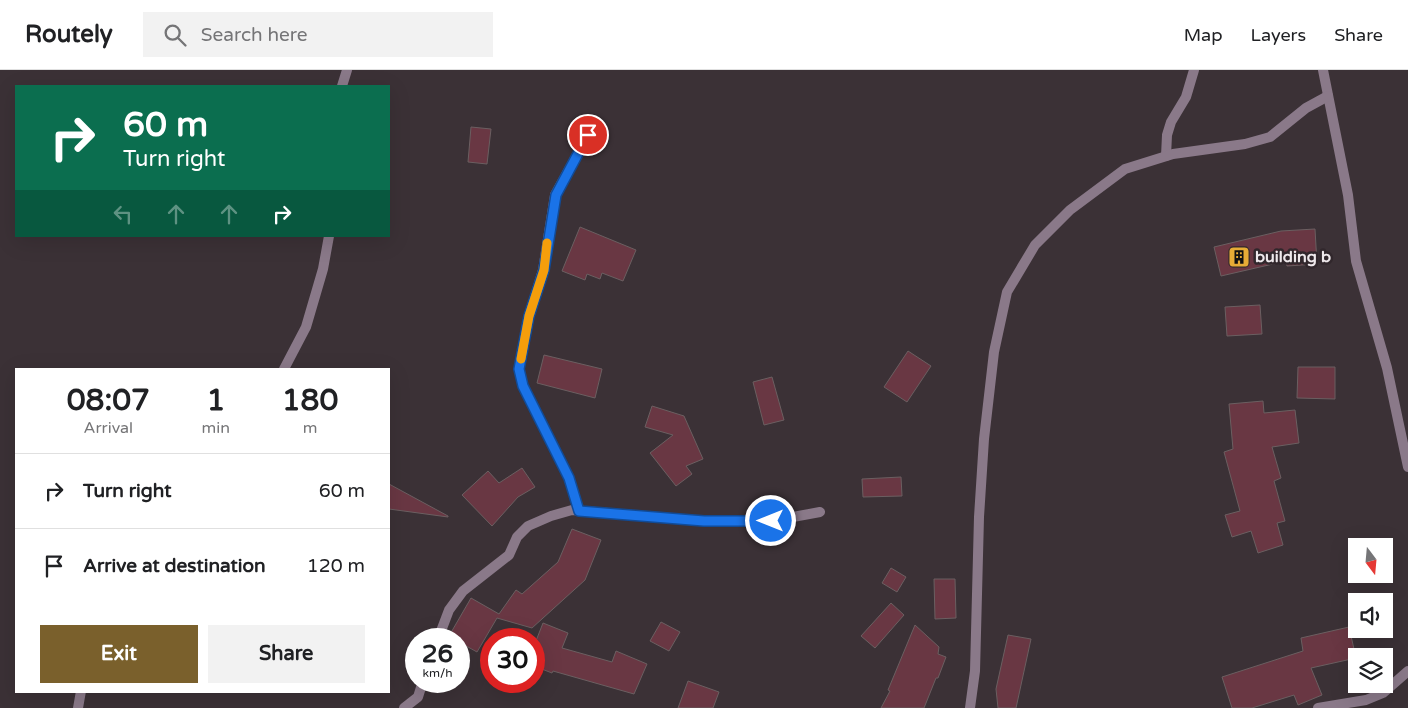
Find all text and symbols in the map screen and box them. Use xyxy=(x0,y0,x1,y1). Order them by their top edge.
search box xyxy=(143,12,493,57)
text: Routely xyxy=(25,20,113,49)
icon: search xyxy=(161,21,189,49)
text: Search here xyxy=(201,24,308,46)
text: Map xyxy=(1184,24,1223,46)
text: Layers xyxy=(1251,24,1306,46)
text: Share xyxy=(1334,24,1383,46)
text: 60 m xyxy=(123,104,208,146)
icon: right xyxy=(40,105,105,170)
pin xyxy=(567,114,609,156)
icon: arrive xyxy=(574,121,602,149)
text: Turn right xyxy=(123,146,225,172)
icon: left xyxy=(109,200,137,228)
icon: ahead xyxy=(162,200,190,228)
icon: ahead xyxy=(215,200,243,228)
icon: right xyxy=(268,200,296,228)
building icon: building b xyxy=(1227,245,1251,269)
place label: building b xyxy=(1255,247,1331,267)
text: 08:07 xyxy=(67,382,150,419)
text: 1 xyxy=(206,382,225,419)
text: 180 xyxy=(282,382,338,419)
text: Arrival xyxy=(84,418,133,438)
text: min xyxy=(202,418,230,438)
text: m xyxy=(303,418,317,438)
icon: right xyxy=(40,477,68,505)
text: Turn right xyxy=(83,480,171,502)
text: 60 m xyxy=(319,480,365,502)
position arrow xyxy=(744,494,796,546)
north arrow xyxy=(1348,538,1392,582)
map controls xyxy=(1348,538,1393,693)
icon: arrive xyxy=(40,552,68,580)
text: Arrive at destination xyxy=(83,555,266,577)
text: 120 m xyxy=(307,555,365,577)
button: sound xyxy=(1348,593,1393,638)
button: Exit xyxy=(40,625,198,683)
button: Share xyxy=(208,625,365,683)
speed limit sign: 30 xyxy=(480,628,545,693)
text: 26 xyxy=(422,639,453,669)
button: layers xyxy=(1348,648,1393,693)
text: km/h xyxy=(422,666,453,680)

